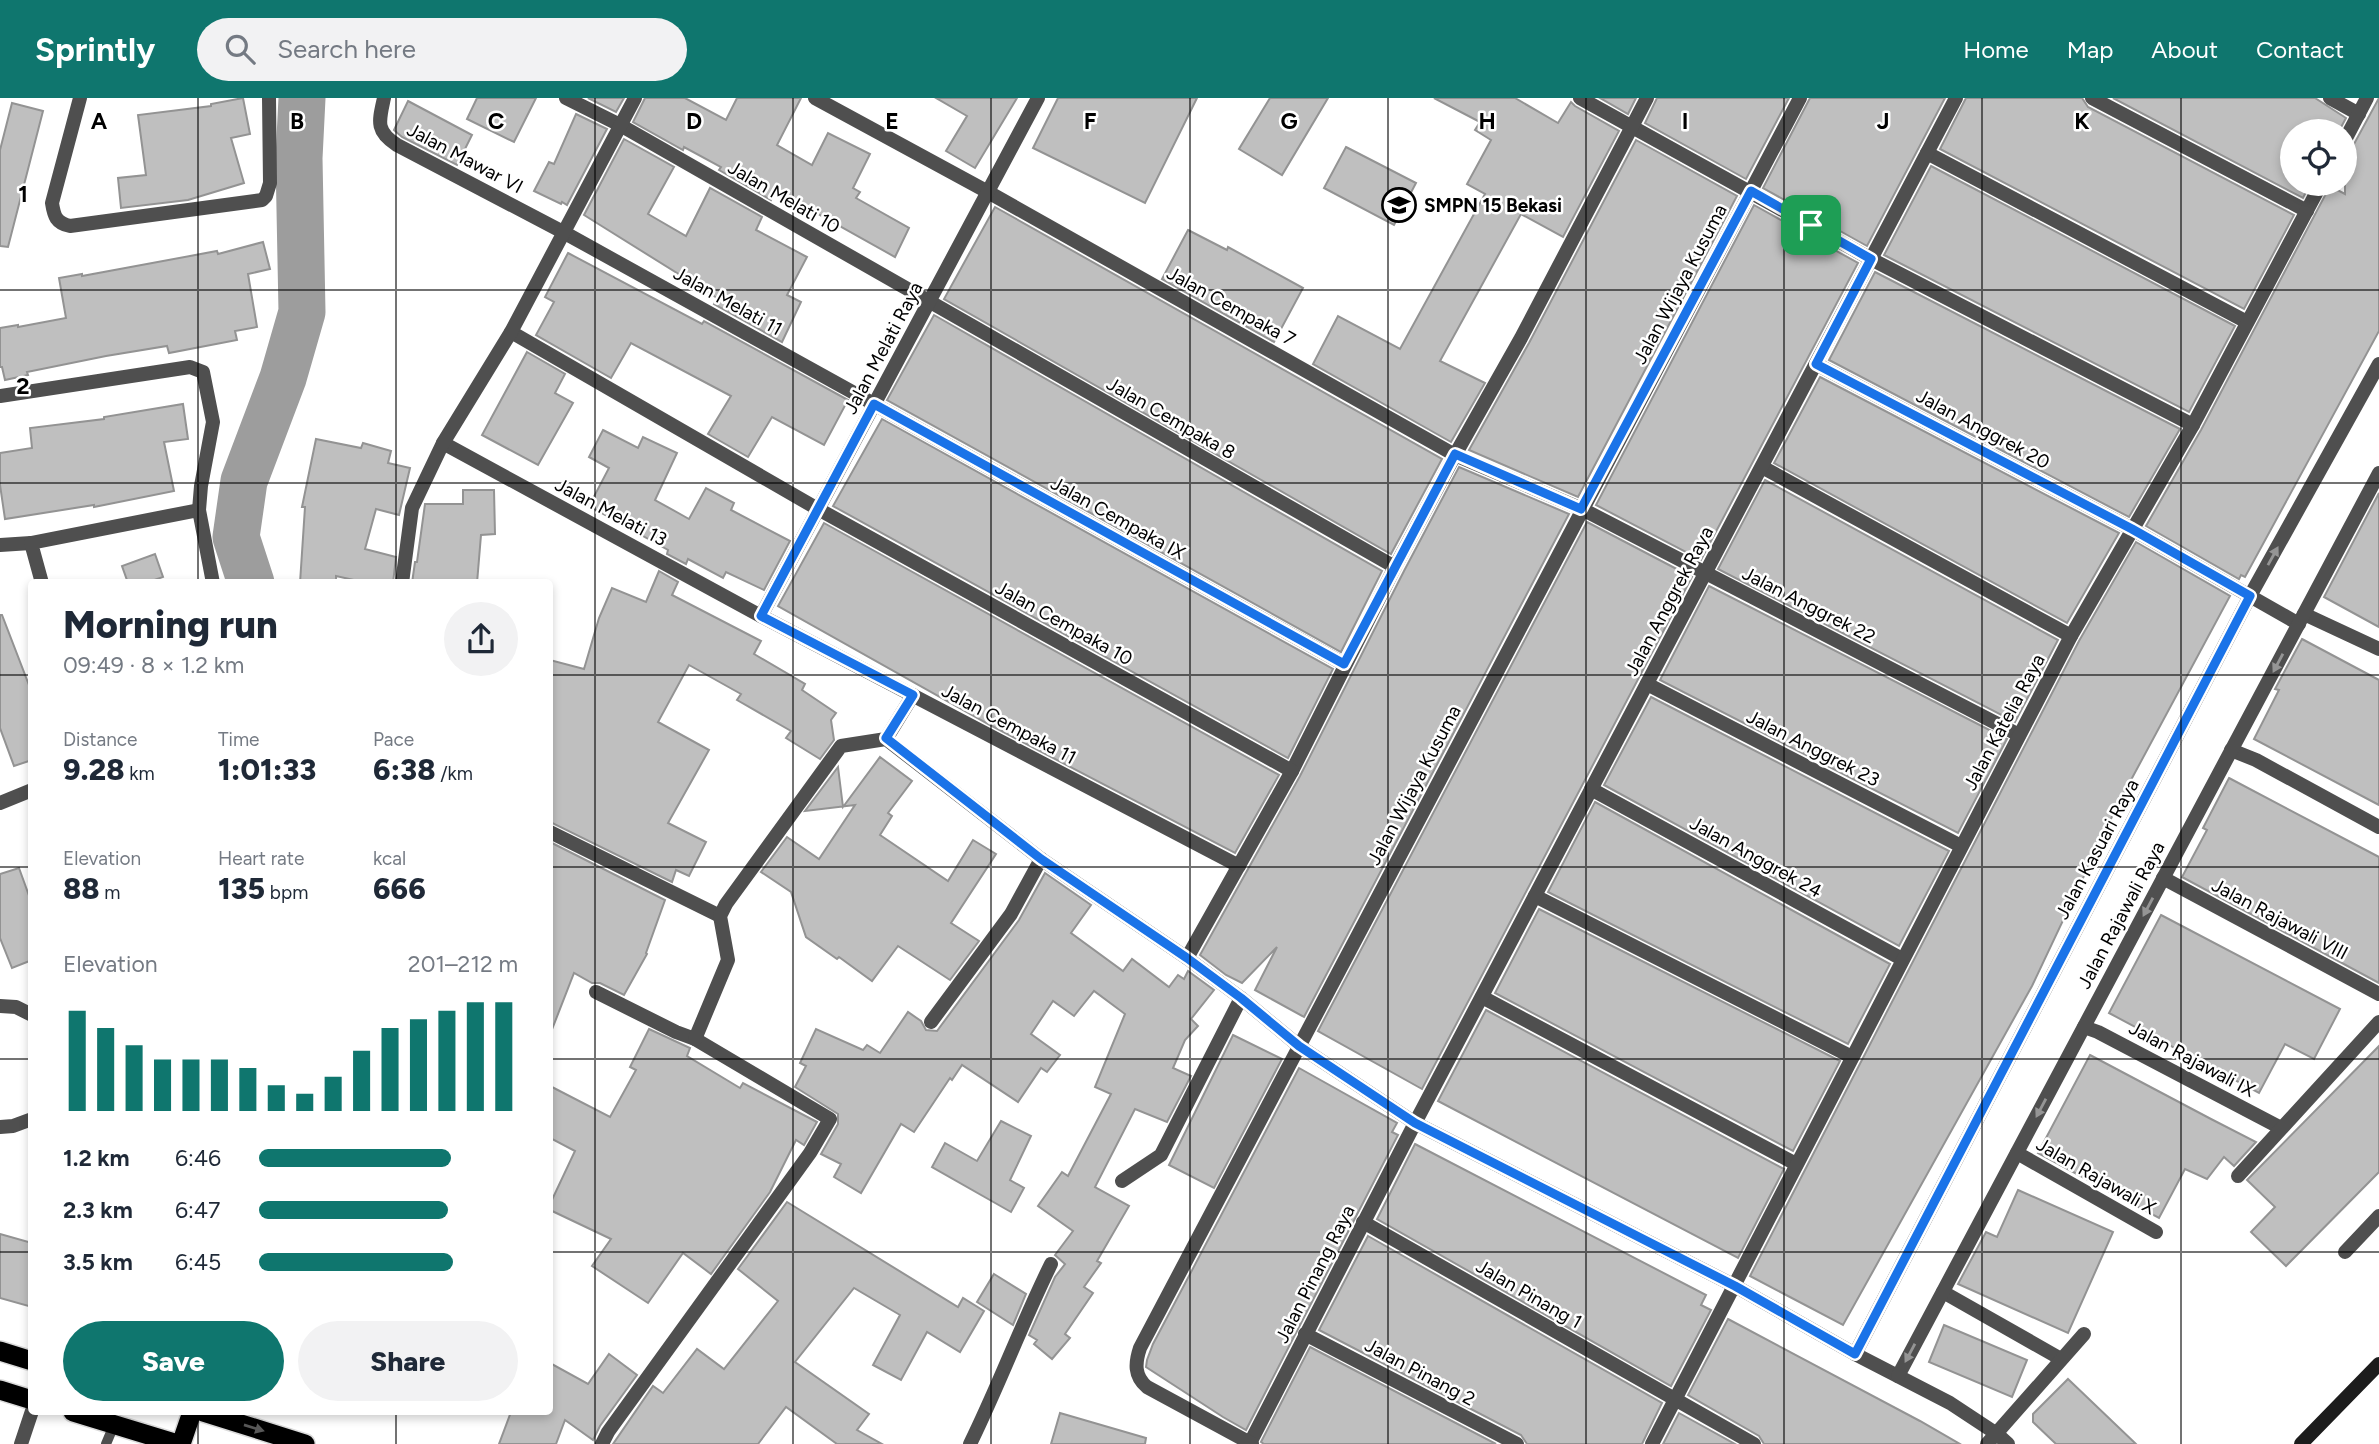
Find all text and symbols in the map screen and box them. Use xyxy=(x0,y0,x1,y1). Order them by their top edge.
search box xyxy=(197,18,687,81)
text: Sprintly xyxy=(35,30,155,69)
icon: search xyxy=(221,30,259,68)
text: Search here xyxy=(277,33,416,65)
text: Home xyxy=(1963,35,2029,64)
text: Map xyxy=(2067,35,2113,64)
text: About xyxy=(2151,35,2218,64)
text: Contact xyxy=(2256,35,2344,64)
text: A xyxy=(91,107,108,135)
text: B xyxy=(290,107,304,135)
text: C xyxy=(488,107,505,135)
text: D xyxy=(686,107,702,135)
text: E xyxy=(885,107,899,135)
text: F xyxy=(1084,107,1097,135)
text: G xyxy=(1280,107,1298,135)
text: H xyxy=(1478,107,1496,135)
text: I xyxy=(1682,107,1688,135)
text: J xyxy=(1877,107,1889,135)
text: K xyxy=(2074,107,2090,135)
street label: Jalan Mawar VI xyxy=(403,118,527,198)
map controls xyxy=(2280,119,2357,196)
button: locate xyxy=(2280,119,2357,196)
street label: Jalan Melati 10 xyxy=(724,156,844,238)
text: 1 xyxy=(18,180,28,208)
school or university icon: SMPN 15 Bekasi xyxy=(1380,186,1418,224)
place label: SMPN 15 Bekasi xyxy=(1424,194,1562,217)
pin xyxy=(1781,195,1841,255)
street label: Jalan Wijaya Kusuma xyxy=(1628,200,1732,368)
icon: arrive xyxy=(1792,206,1830,244)
street label: Jalan Cempaka 7 xyxy=(1163,261,1299,351)
street label: Jalan Melati 11 xyxy=(670,262,786,340)
street label: Jalan Melati Raya xyxy=(839,278,927,418)
text: 2 xyxy=(16,372,30,400)
street label: Jalan Cempaka 8 xyxy=(1103,372,1239,464)
street label: Jalan Anggrek 20 xyxy=(1912,384,2054,474)
street label: Jalan Cempaka IX xyxy=(1047,472,1189,565)
street label: Jalan Melati 13 xyxy=(551,473,671,551)
street label: Jalan Anggrek Raya xyxy=(1620,522,1718,680)
one-way arrow xyxy=(2267,546,2279,565)
street label: Jalan Anggrek 22 xyxy=(1739,562,1879,648)
street label: Jalan Cempaka 10 xyxy=(991,576,1137,670)
text: Morning run xyxy=(63,602,278,648)
button: share xyxy=(444,602,518,676)
street label: Jalan Katelia Raya xyxy=(1958,650,2050,794)
text: 09:49 · 8 × 1.2 km xyxy=(63,651,244,679)
one-way arrow xyxy=(2272,654,2284,673)
street label: Jalan Cempaka 11 xyxy=(938,679,1080,769)
street label: Jalan Wijaya Kusuma xyxy=(1362,701,1466,869)
street label: Jalan Anggrek 23 xyxy=(1743,705,1883,791)
text: Distance xyxy=(63,728,137,751)
text: Time xyxy=(218,728,259,751)
text: Pace xyxy=(373,728,414,751)
text: 9.28 xyxy=(63,751,125,788)
text: 1:01:33 xyxy=(218,751,316,788)
text: 6:38 xyxy=(373,751,435,788)
text: km xyxy=(125,762,155,785)
text: /km xyxy=(435,762,473,785)
street label: Jalan Kasuari Raya xyxy=(2050,775,2144,923)
street label: Jalan Anggrek 24 xyxy=(1686,811,1826,903)
street label: Jalan Rajawali Raya xyxy=(2072,837,2170,993)
text: Elevation xyxy=(63,847,141,870)
text: Heart rate xyxy=(218,847,304,870)
text: kcal xyxy=(373,847,406,870)
text: 88 xyxy=(63,870,100,907)
text: 135 xyxy=(218,870,265,907)
text: 666 xyxy=(373,870,426,907)
street label: Jalan Rajawali VIII xyxy=(2208,873,2352,965)
text: m xyxy=(100,881,121,904)
text: bpm xyxy=(265,881,308,904)
one-way arrow xyxy=(2142,897,2153,917)
text: Elevation xyxy=(63,950,158,978)
text: 201–212 m xyxy=(408,950,518,978)
street label: Jalan Rajawali IX xyxy=(2125,1016,2259,1102)
one-way arrow xyxy=(2035,1098,2046,1118)
street label: Jalan Rajawali X xyxy=(2032,1132,2160,1220)
text: 1.2 km xyxy=(63,1144,130,1172)
text: 6:46 xyxy=(175,1144,221,1172)
text: 2.3 km xyxy=(63,1196,133,1224)
text: 6:47 xyxy=(175,1196,220,1224)
street label: Jalan Pinang Raya xyxy=(1270,1201,1360,1347)
text: 3.5 km xyxy=(63,1248,133,1276)
text: 6:45 xyxy=(175,1248,221,1276)
street label: Jalan Pinang 1 xyxy=(1472,1254,1586,1334)
button: Save xyxy=(63,1321,284,1401)
button: Share xyxy=(298,1321,518,1401)
street label: Jalan Pinang 2 xyxy=(1361,1333,1479,1411)
one-way arrow xyxy=(1904,1343,1916,1363)
one-way arrow xyxy=(243,1423,264,1434)

